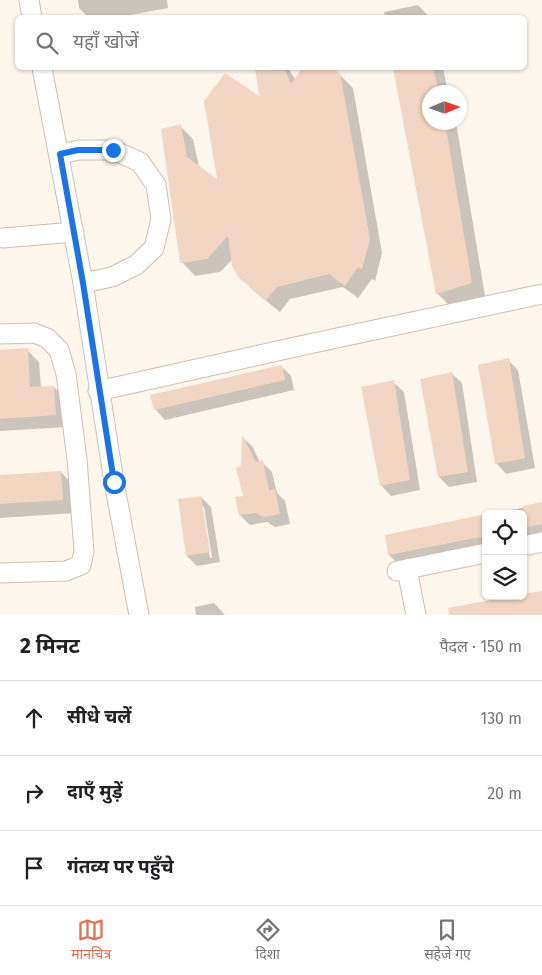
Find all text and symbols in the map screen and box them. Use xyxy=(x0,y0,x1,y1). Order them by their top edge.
search box xyxy=(15,15,527,70)
icon: search xyxy=(33,29,61,57)
text: यहाँ खोजें xyxy=(73,30,139,53)
north arrow xyxy=(422,85,467,130)
route end xyxy=(102,139,125,162)
route start xyxy=(103,471,126,494)
map controls xyxy=(482,510,527,600)
button: locate xyxy=(482,510,527,555)
button: layers xyxy=(482,555,527,600)
text: 2 मिनट xyxy=(20,633,80,659)
text: पैदल · 150 m xyxy=(439,637,522,656)
icon: ahead xyxy=(20,704,48,732)
text: सीधे चलें xyxy=(67,705,131,728)
text: 130 m xyxy=(480,709,522,728)
icon: right xyxy=(20,779,48,807)
text: दाएँ मुड़ें xyxy=(67,780,123,803)
text: 20 m xyxy=(487,784,522,803)
icon: arrive xyxy=(20,854,48,882)
text: गंतव्य पर पहुँचे xyxy=(67,855,174,878)
tab: मानचित्र xyxy=(71,916,111,965)
tab: दिशा xyxy=(254,916,282,965)
tab: सहेजे गए xyxy=(424,916,471,965)

